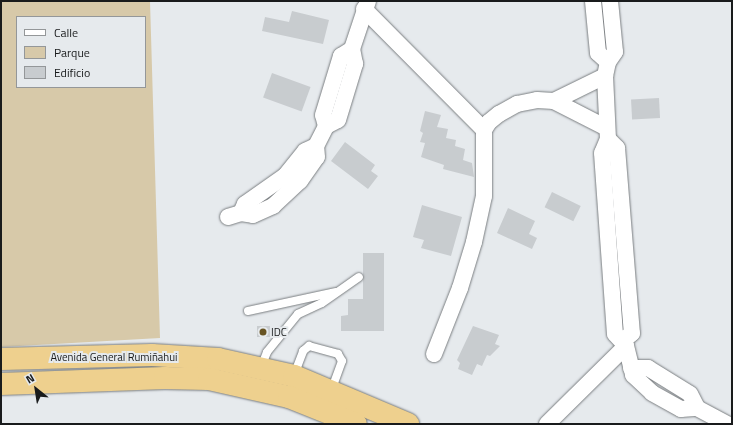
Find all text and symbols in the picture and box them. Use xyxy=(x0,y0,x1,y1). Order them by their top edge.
legend xyxy=(16,16,146,88)
text: Calle xyxy=(54,23,78,42)
text: Parque xyxy=(54,43,90,62)
text: Edificio xyxy=(54,63,90,82)
place label: IDC xyxy=(271,325,287,339)
marker: IDC xyxy=(258,327,268,337)
street label: Avenida General Rumiñahui xyxy=(50,350,178,364)
north arrow xyxy=(16,369,56,409)
text: N xyxy=(23,370,37,387)

